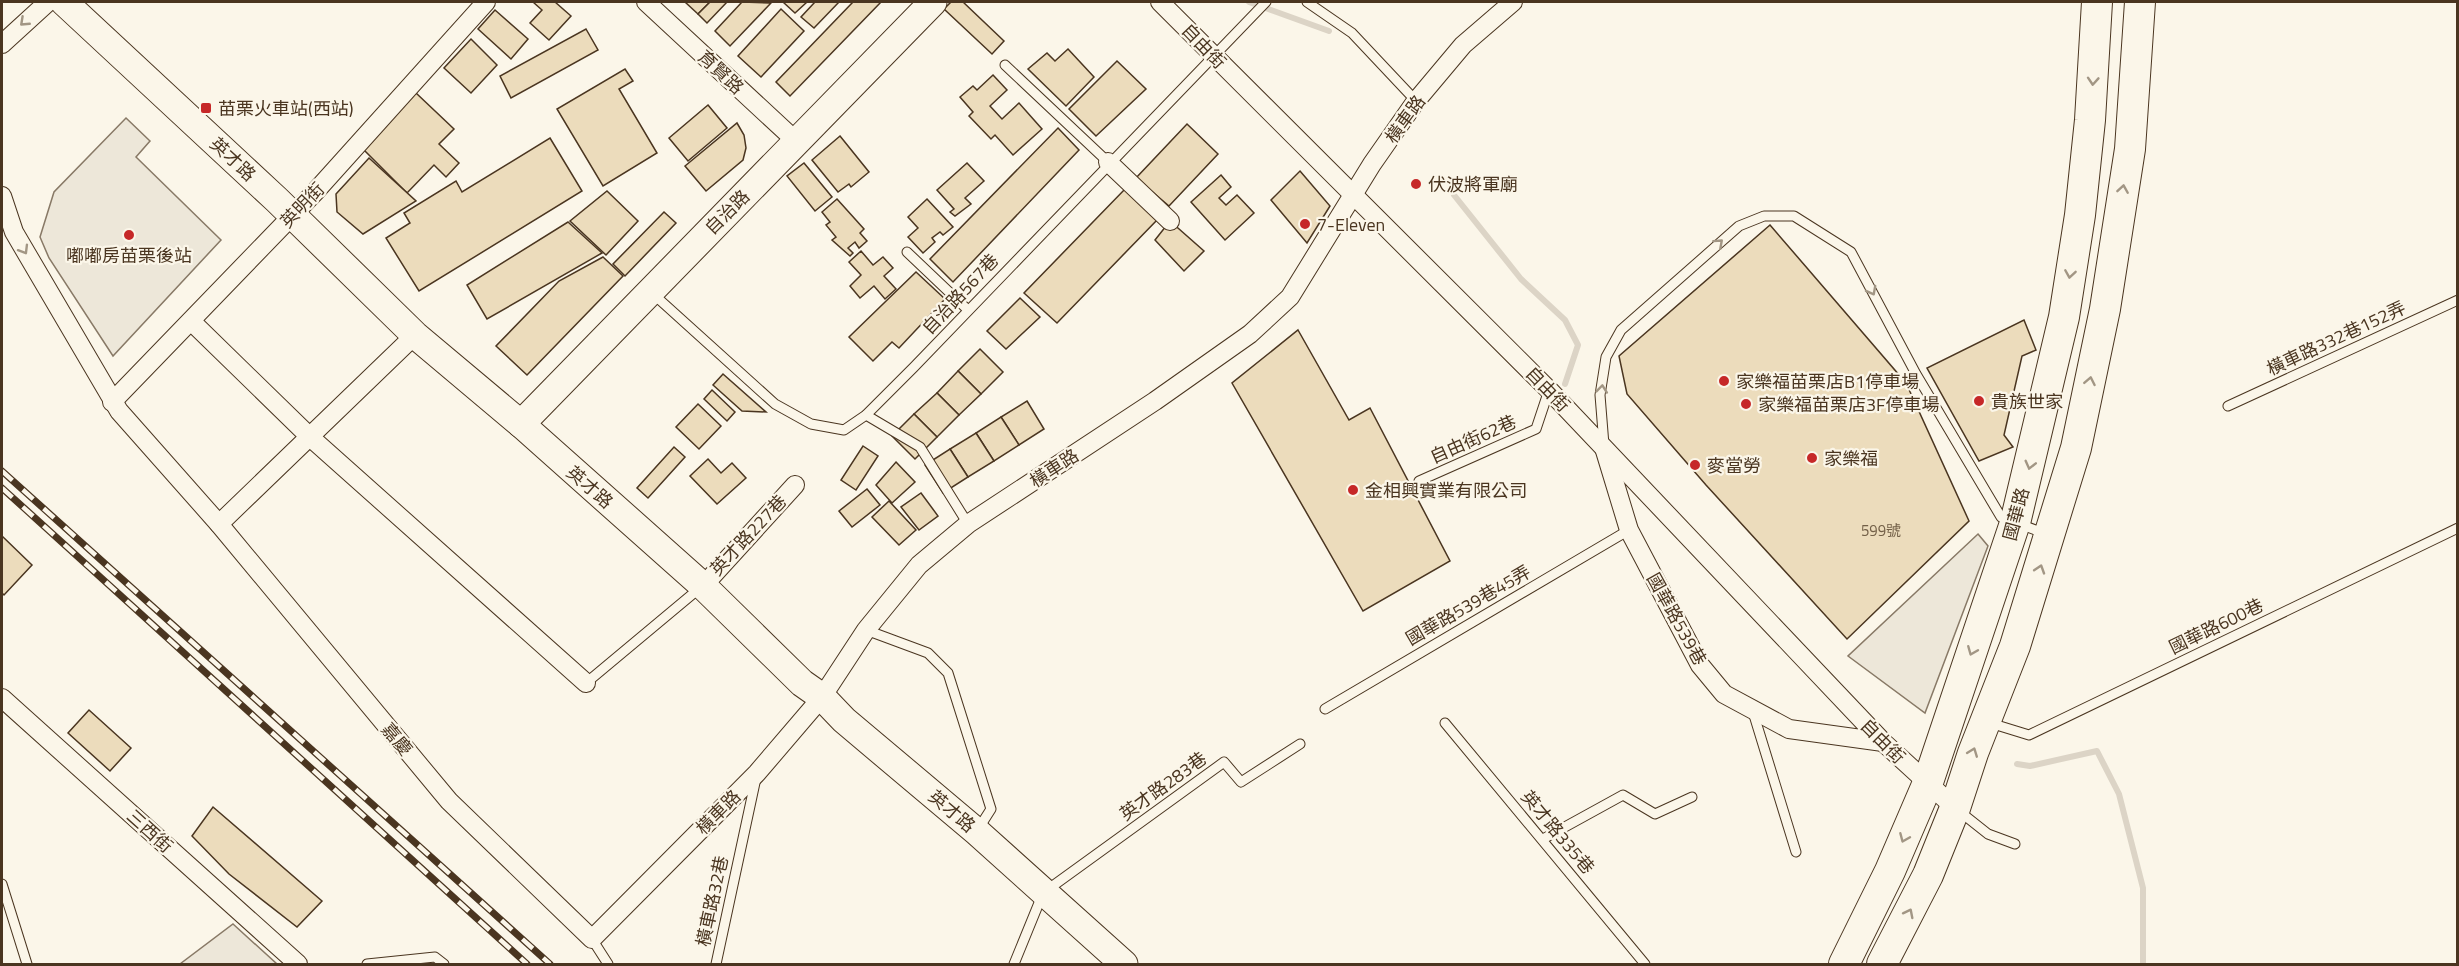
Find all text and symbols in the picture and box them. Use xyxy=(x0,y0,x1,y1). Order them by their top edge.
one-way arrow xyxy=(20,15,31,26)
street label: 自由街 xyxy=(1176,17,1232,75)
street label: 育賢路 xyxy=(692,44,750,100)
one-way arrow xyxy=(2086,76,2099,85)
street label: 橫車路 xyxy=(1378,89,1432,149)
place label: 苗栗火車站(西站) xyxy=(218,95,354,122)
marker: 苗栗火車站(西站) xyxy=(199,101,213,115)
street label: 英才路 xyxy=(204,131,262,187)
place label: 伏波將軍廟 xyxy=(1428,171,1518,198)
street label: 英明街 xyxy=(274,176,330,234)
marker: 伏波將軍廟 xyxy=(1409,177,1423,191)
street label: 自治路 xyxy=(698,183,756,241)
one-way arrow xyxy=(2117,184,2129,193)
place label: 7-Eleven xyxy=(1317,211,1385,238)
marker: 7-Eleven xyxy=(1298,217,1312,231)
marker: 嘟嘟房苗栗後站 xyxy=(122,228,136,242)
one-way arrow xyxy=(1713,239,1723,250)
place label: 嘟嘟房苗栗後站 xyxy=(66,242,192,269)
one-way arrow xyxy=(17,244,28,254)
street label: 自治路567巷 xyxy=(915,247,1005,341)
one-way arrow xyxy=(2065,270,2077,279)
one-way arrow xyxy=(1865,285,1876,295)
street label: 橫車路332巷152弄 xyxy=(2262,294,2410,382)
street label: 自由街 xyxy=(1520,360,1576,418)
place label: 家樂福苗栗店B1停車場 xyxy=(1736,368,1919,395)
marker: 家樂福苗栗店B1停車場 xyxy=(1717,374,1731,388)
one-way arrow xyxy=(2083,376,2096,386)
one-way arrow xyxy=(1595,385,1608,394)
place label: 貴族世家 xyxy=(1991,388,2063,415)
place label: 家樂福苗栗店3F停車場 xyxy=(1758,391,1940,418)
marker: 貴族世家 xyxy=(1972,394,1986,408)
marker: 家樂福苗栗店3F停車場 xyxy=(1739,397,1753,411)
street label: 自由街62巷 xyxy=(1425,408,1521,470)
street label: 橫車路 xyxy=(1024,442,1084,494)
place label: 家樂福 xyxy=(1824,445,1878,472)
marker: 家樂福 xyxy=(1805,451,1819,465)
place label: 麥當勞 xyxy=(1707,452,1761,479)
marker: 麥當勞 xyxy=(1688,458,1702,472)
street label: 英才路 xyxy=(561,459,619,515)
one-way arrow xyxy=(2024,460,2037,470)
place label: 金相興實業有限公司 xyxy=(1365,477,1527,504)
marker: 金相興實業有限公司 xyxy=(1346,483,1360,497)
street label: 國華路 xyxy=(1996,484,2036,544)
street label: 英才路227巷 xyxy=(703,488,793,582)
house number: 599號 xyxy=(1861,519,1901,542)
street label: 國華路539巷45弄 xyxy=(1400,558,1536,652)
one-way arrow xyxy=(2033,564,2046,575)
street label: 國華路539巷 xyxy=(1640,568,1714,670)
street label: 國華路600巷 xyxy=(2164,591,2268,661)
one-way arrow xyxy=(1967,645,1979,656)
street label: 自由街 xyxy=(1854,712,1912,770)
street label: 嘉慶 xyxy=(375,717,419,761)
street label: 英才路283巷 xyxy=(1114,745,1212,827)
one-way arrow xyxy=(1966,747,1979,758)
street label: 橫車路 xyxy=(689,783,747,841)
street label: 英才路 xyxy=(923,783,981,839)
street label: 英才路335巷 xyxy=(1515,784,1601,880)
street label: 三西街 xyxy=(121,803,179,859)
one-way arrow xyxy=(1899,832,1911,843)
street label: 橫車路32巷 xyxy=(689,853,735,949)
one-way arrow xyxy=(1902,908,1913,919)

